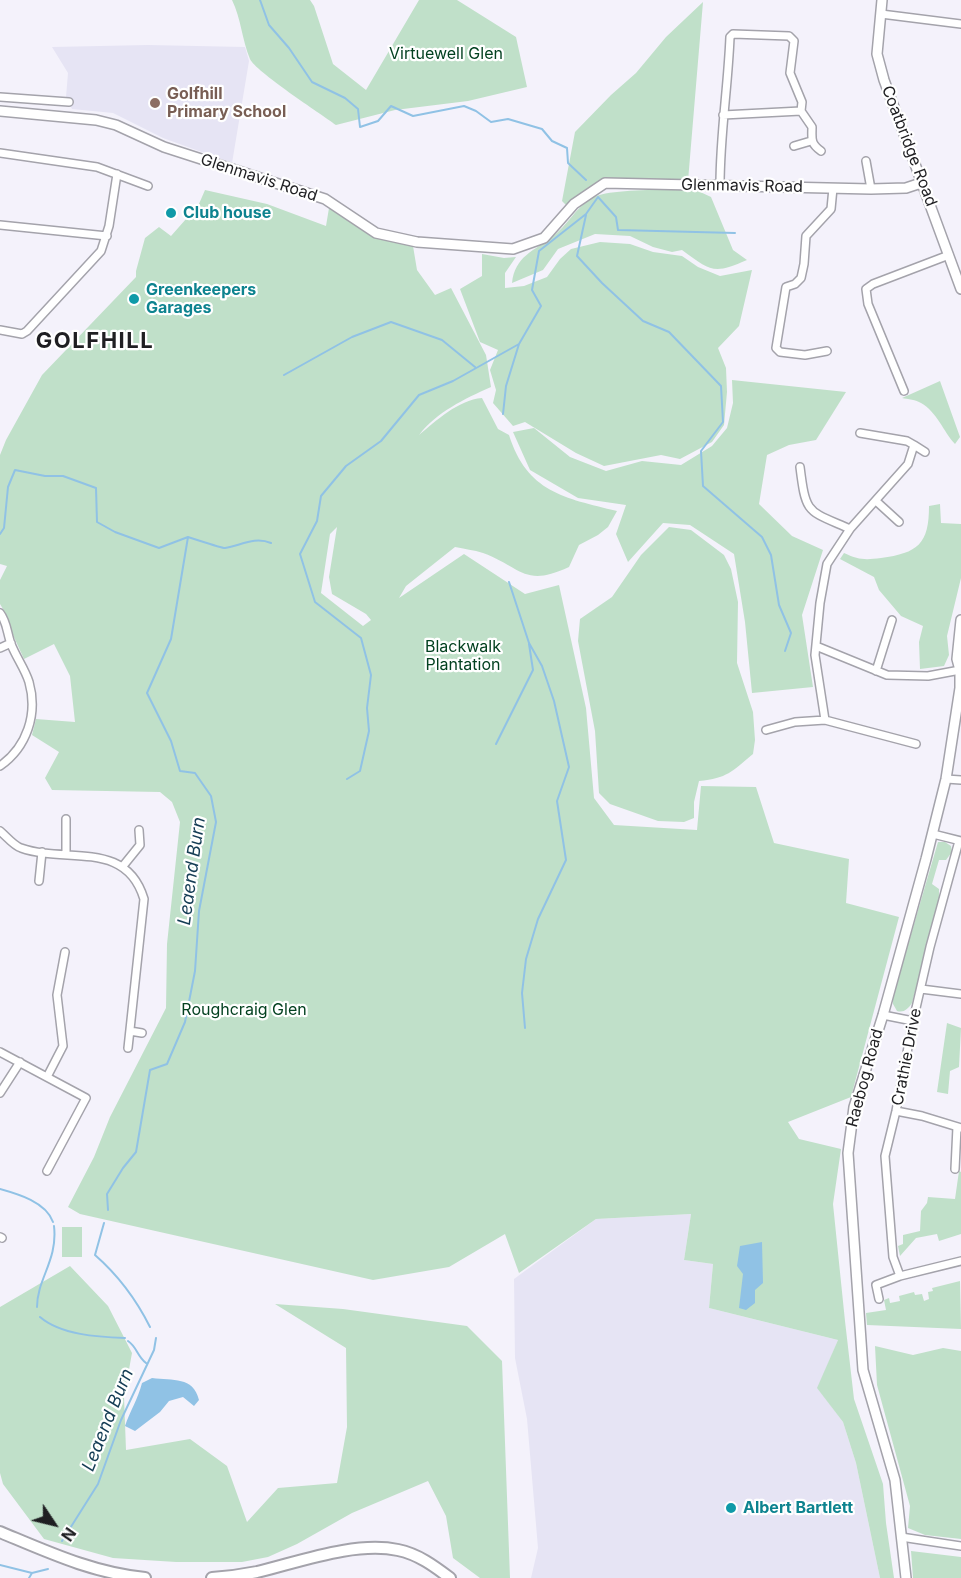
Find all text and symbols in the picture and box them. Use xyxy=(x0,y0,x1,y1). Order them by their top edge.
park label: Virtuewell Glen xyxy=(389,44,503,64)
street label: Coatbridge Road xyxy=(877,83,941,209)
place label: Golfhill Primary School xyxy=(167,84,286,122)
marker: Golfhill Primary School xyxy=(148,96,162,110)
street label: Glenmavis Road xyxy=(198,150,320,206)
street label: Glenmavis Road xyxy=(681,175,803,197)
place label: Club house xyxy=(183,203,271,223)
marker: Club house xyxy=(164,206,178,220)
place label: Greenkeepers Garages xyxy=(146,280,256,318)
marker: Greenkeepers Garages xyxy=(127,292,141,306)
district label: GOLFHILL xyxy=(36,328,154,354)
park label: Blackwalk Plantation xyxy=(425,637,501,675)
water label: Leaend Burn xyxy=(174,816,210,926)
park label: Roughcraig Glen xyxy=(181,1000,307,1020)
street label: Crathie Drive xyxy=(888,1007,926,1107)
street label: Raebog Road xyxy=(843,1027,887,1129)
water label: Leaend Burn xyxy=(78,1366,138,1474)
north arrow xyxy=(24,1494,84,1554)
place label: Albert Bartlett xyxy=(743,1498,853,1518)
marker: Albert Bartlett xyxy=(724,1501,738,1515)
text: N xyxy=(57,1524,80,1545)

